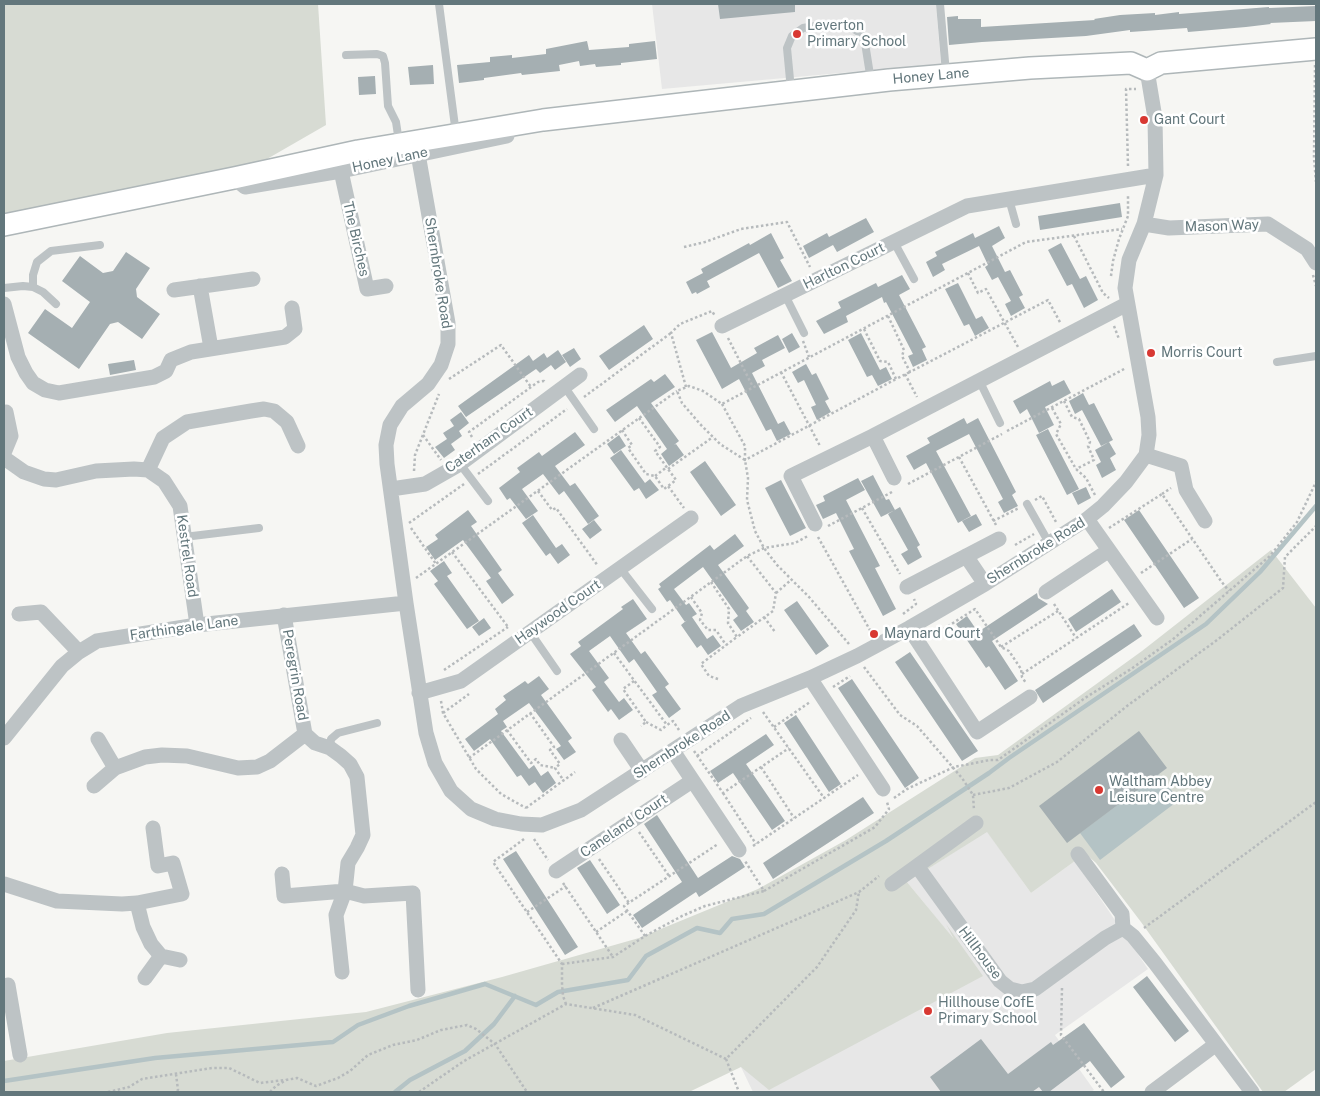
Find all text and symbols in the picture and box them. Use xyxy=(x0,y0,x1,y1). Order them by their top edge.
place label: Leverton Primary School xyxy=(807,18,906,50)
marker: Leverton Primary School xyxy=(791,28,803,40)
street label: Honey Lane xyxy=(892,64,970,88)
place label: Gant Court xyxy=(1154,112,1225,128)
marker: Gant Court xyxy=(1138,114,1150,126)
street label: Honey Lane xyxy=(351,144,429,176)
street label: The Birches xyxy=(339,200,373,278)
street label: Shernbroke Road xyxy=(421,216,455,330)
street label: Mason Way xyxy=(1185,216,1259,236)
street label: Harlton Court xyxy=(800,239,888,293)
place label: Morris Court xyxy=(1161,345,1243,361)
marker: Morris Court xyxy=(1145,347,1157,359)
street label: Caterham Court xyxy=(442,403,536,477)
street label: Kestrel Road xyxy=(173,513,201,599)
street label: Shernbroke Road xyxy=(984,514,1088,588)
street label: Haywood Court xyxy=(512,576,604,648)
street label: Farthingale Lane xyxy=(129,612,239,644)
place label: Maynard Court xyxy=(884,626,981,642)
street label: Peregrin Road xyxy=(279,628,311,722)
marker: Maynard Court xyxy=(868,628,880,640)
street label: Shernbroke Road xyxy=(630,707,734,783)
place label: Waltham Abbey Leisure Centre xyxy=(1109,774,1212,806)
marker: Waltham Abbey Leisure Centre xyxy=(1093,784,1105,796)
street label: Caneland Court xyxy=(577,791,671,861)
street label: Hillhouse xyxy=(955,923,1005,983)
place label: Hillhouse CofE Primary School xyxy=(938,995,1037,1028)
marker: Hillhouse CofE Primary School xyxy=(922,1005,934,1017)

